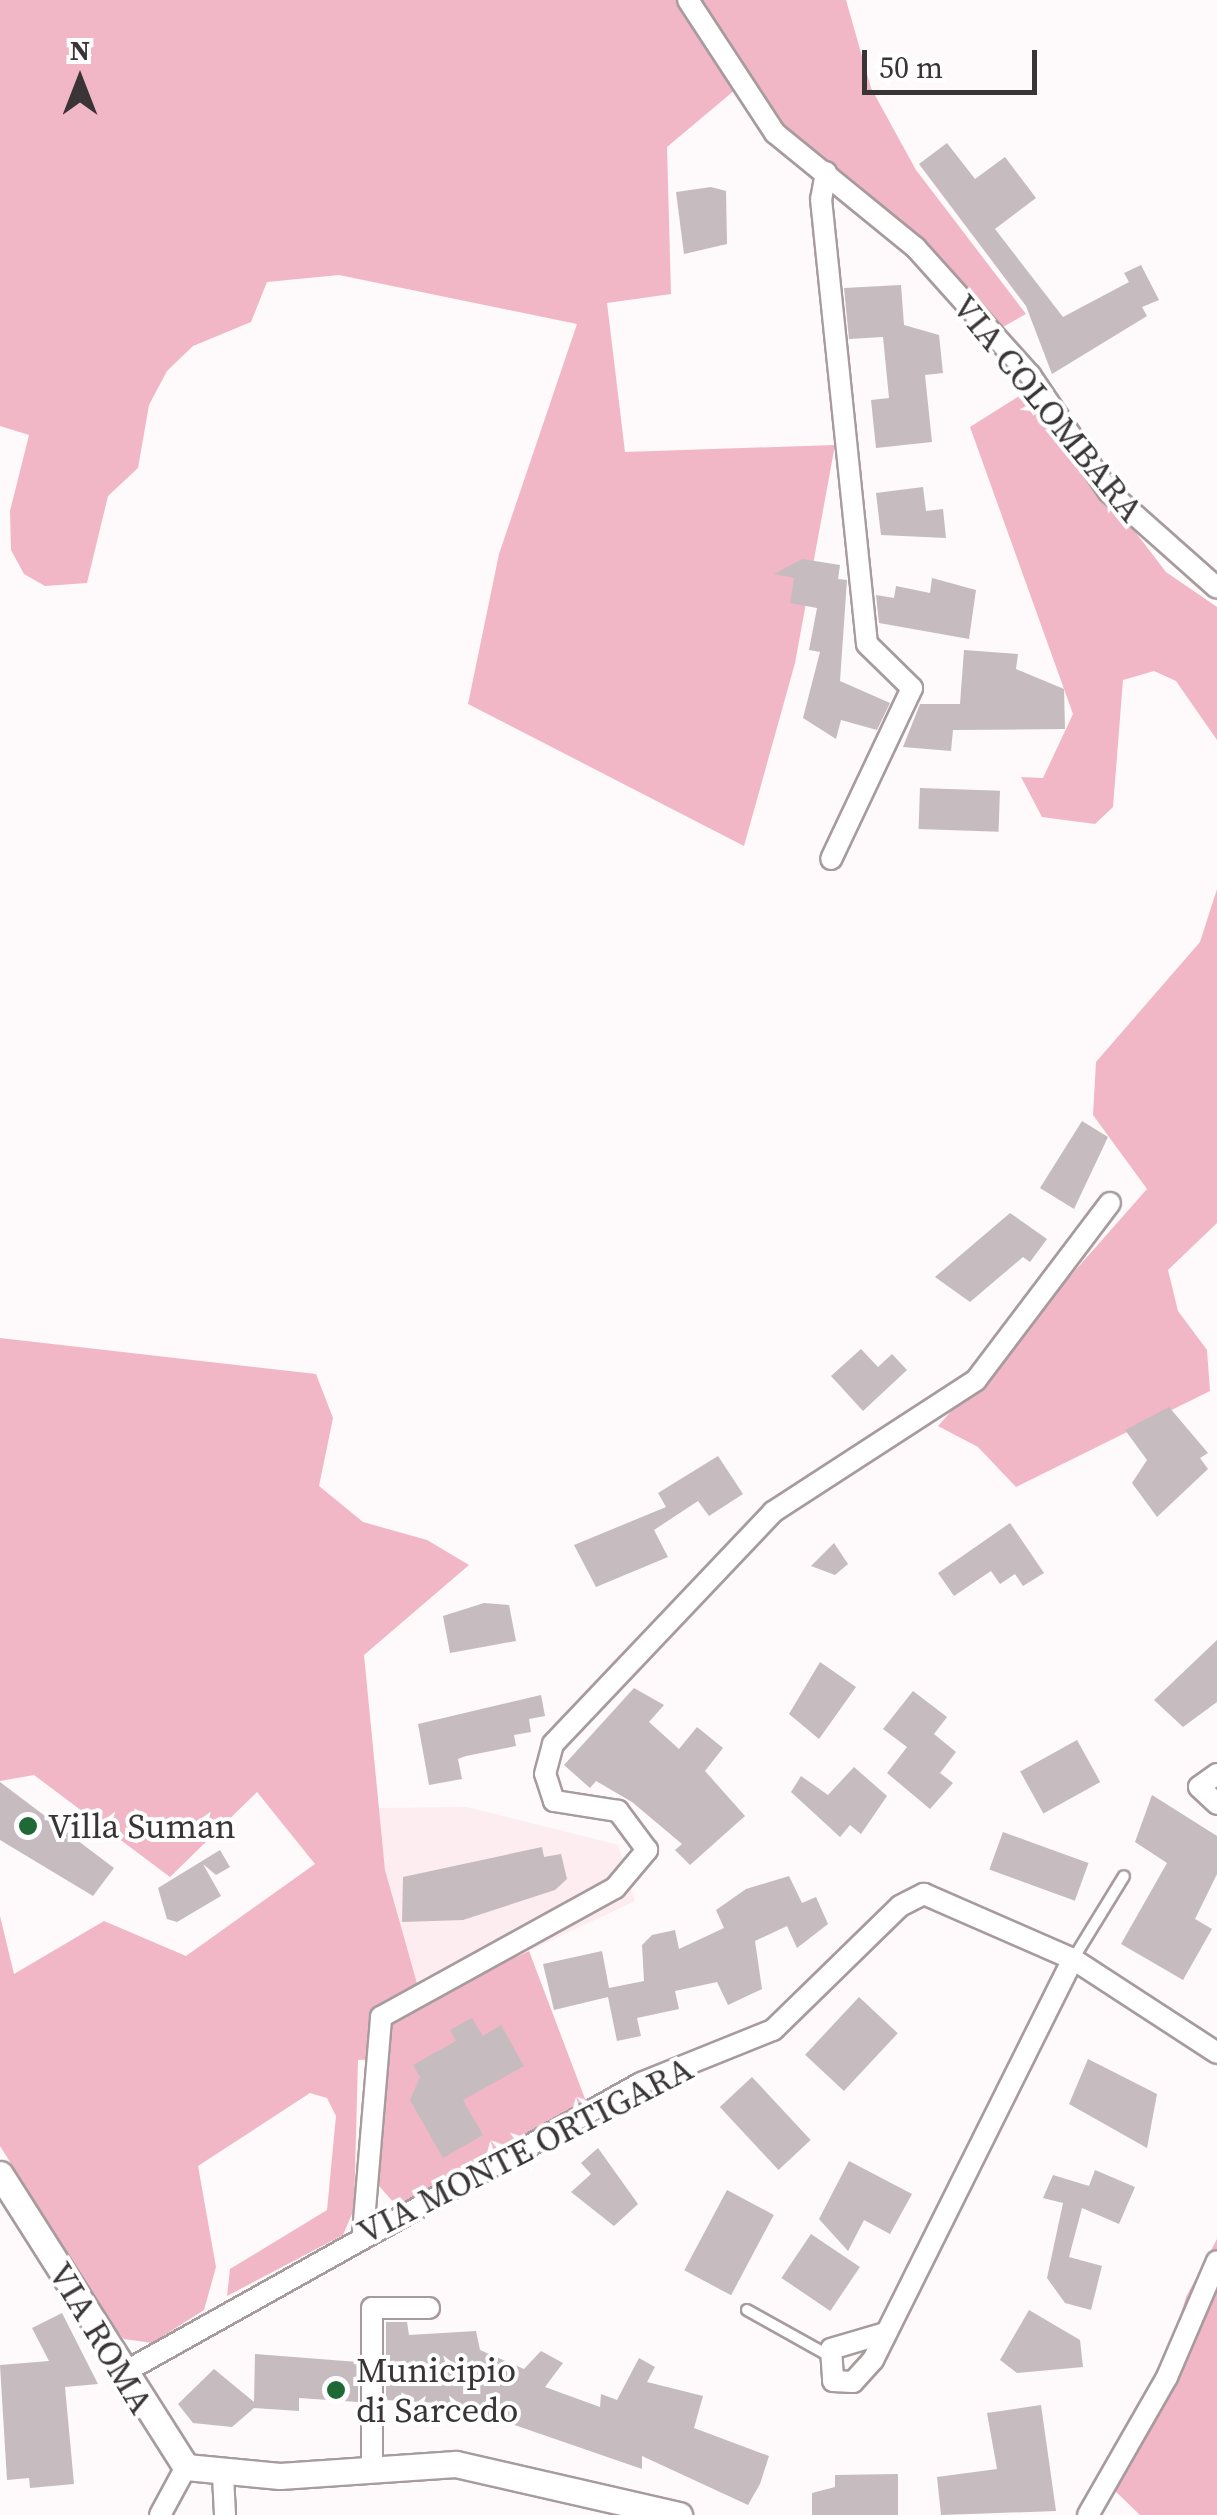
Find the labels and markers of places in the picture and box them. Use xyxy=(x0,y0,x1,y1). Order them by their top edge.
place label: Villa Suman xyxy=(48,1805,236,1847)
marker: Villa Suman xyxy=(17,1815,39,1837)
place label: Municipio di Sarcedo xyxy=(356,2349,518,2431)
marker: Municipio di Sarcedo xyxy=(325,2379,347,2401)

